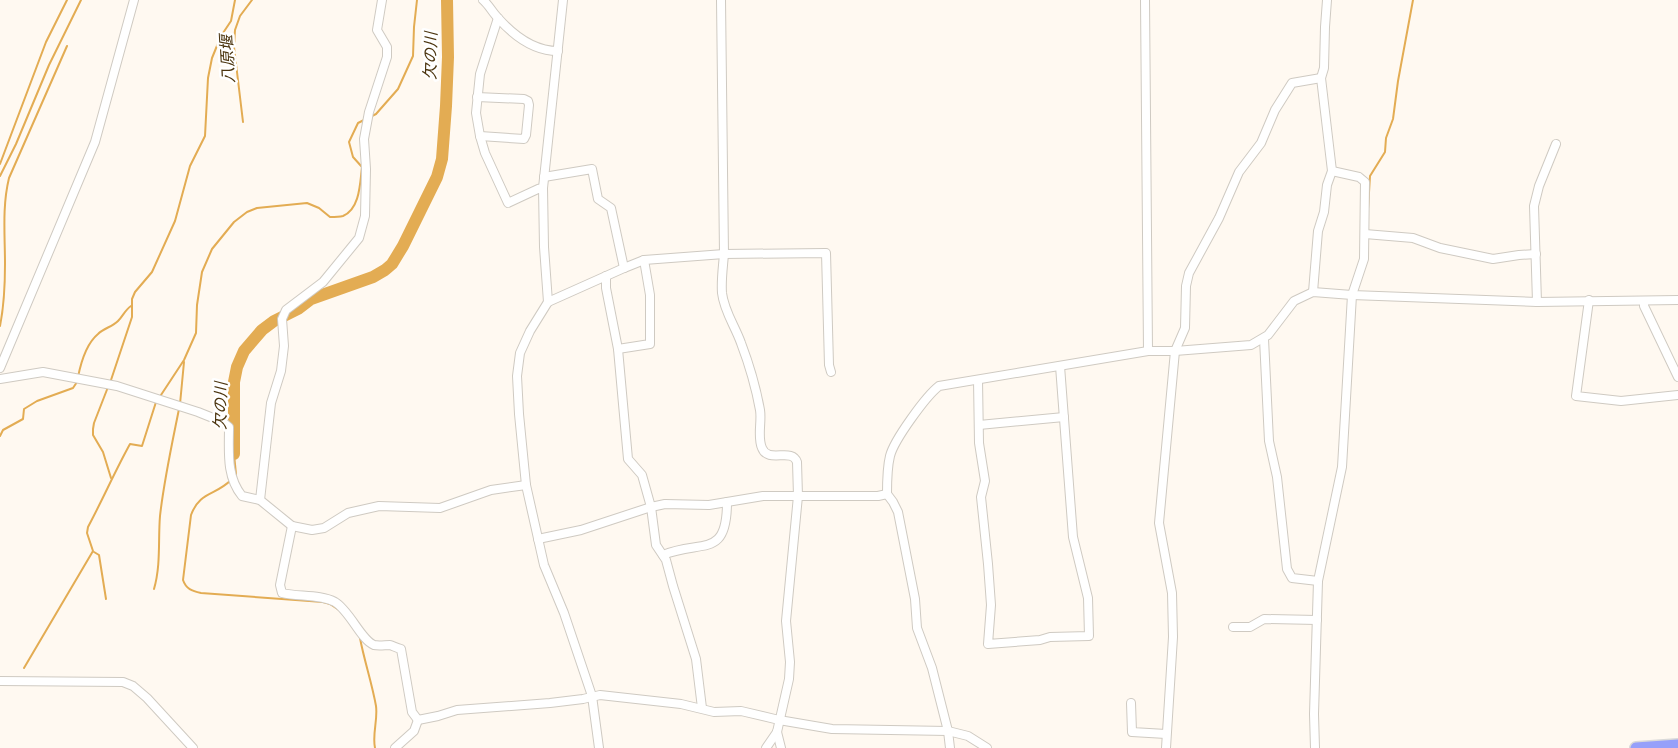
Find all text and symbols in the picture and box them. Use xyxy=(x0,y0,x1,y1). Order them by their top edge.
water label: 欠の川 xyxy=(419,30,442,80)
water label: 八原堰 xyxy=(215,31,240,84)
water label: 欠の川 xyxy=(209,380,232,430)

